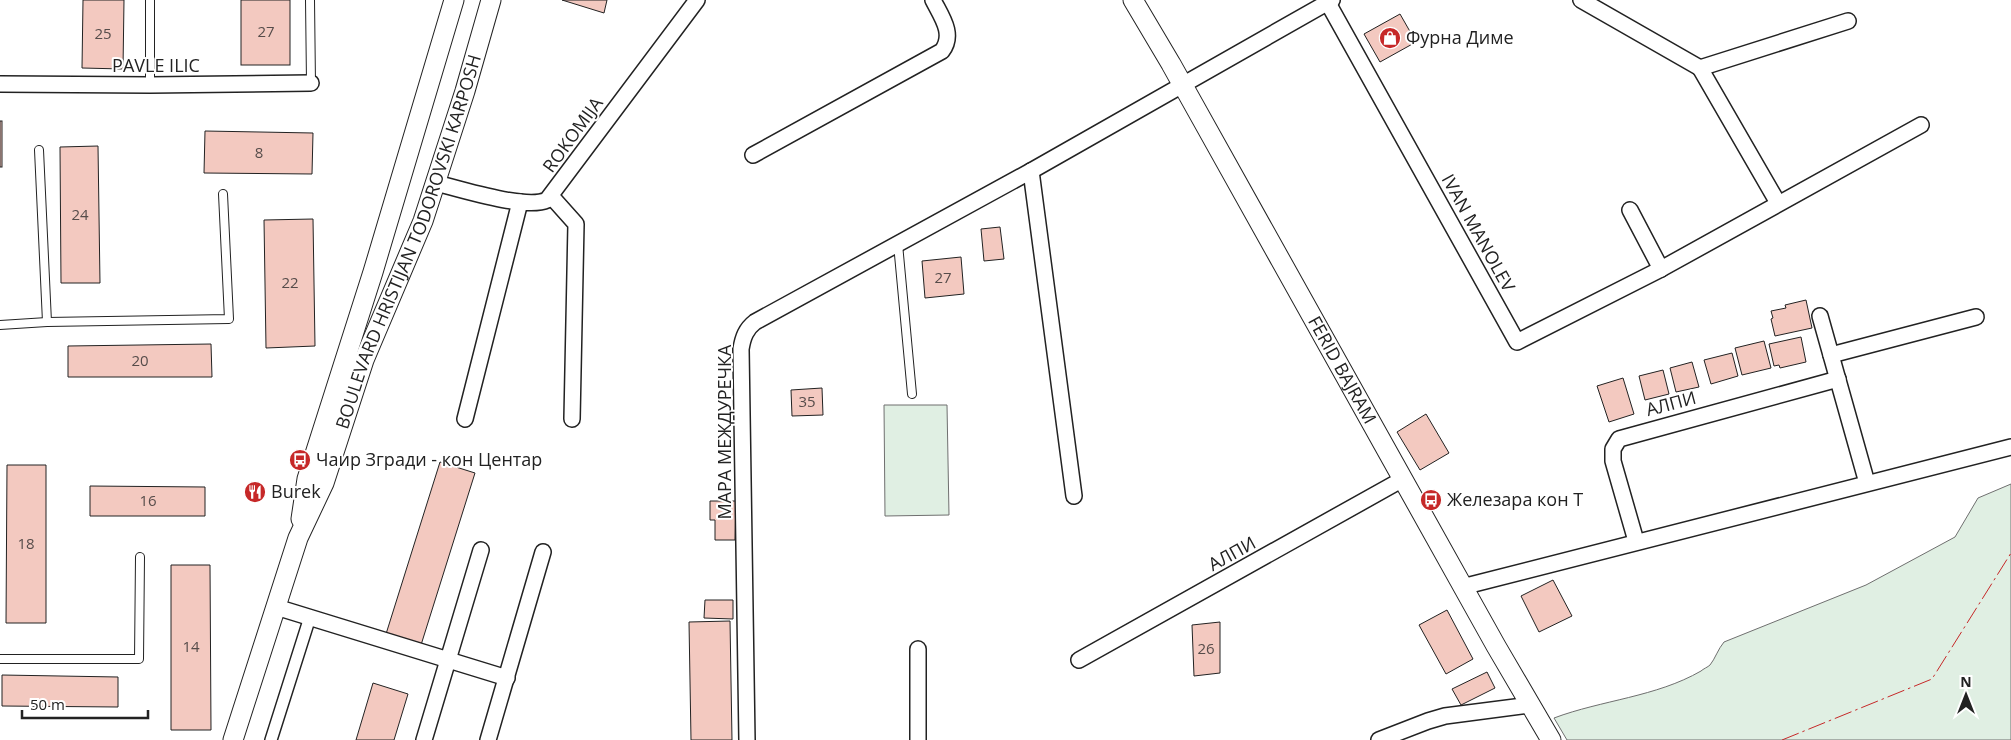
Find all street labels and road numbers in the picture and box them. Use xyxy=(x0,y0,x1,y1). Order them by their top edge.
street label: BOULEVARD HRISTIJAN TODOROVSKI KARPOSH xyxy=(329,51,486,432)
street label: PAVLE ILIC xyxy=(112,53,200,77)
street label: ROKOMIJA xyxy=(537,91,608,177)
street label: IVAN MANOLEV xyxy=(1437,170,1521,296)
street label: FERID BAJRAM xyxy=(1303,311,1382,428)
street label: МАРА МЕЖДУРЕЧКА xyxy=(712,344,736,519)
street label: АЛПИ xyxy=(1643,385,1698,421)
street label: АЛПИ xyxy=(1203,530,1260,576)

